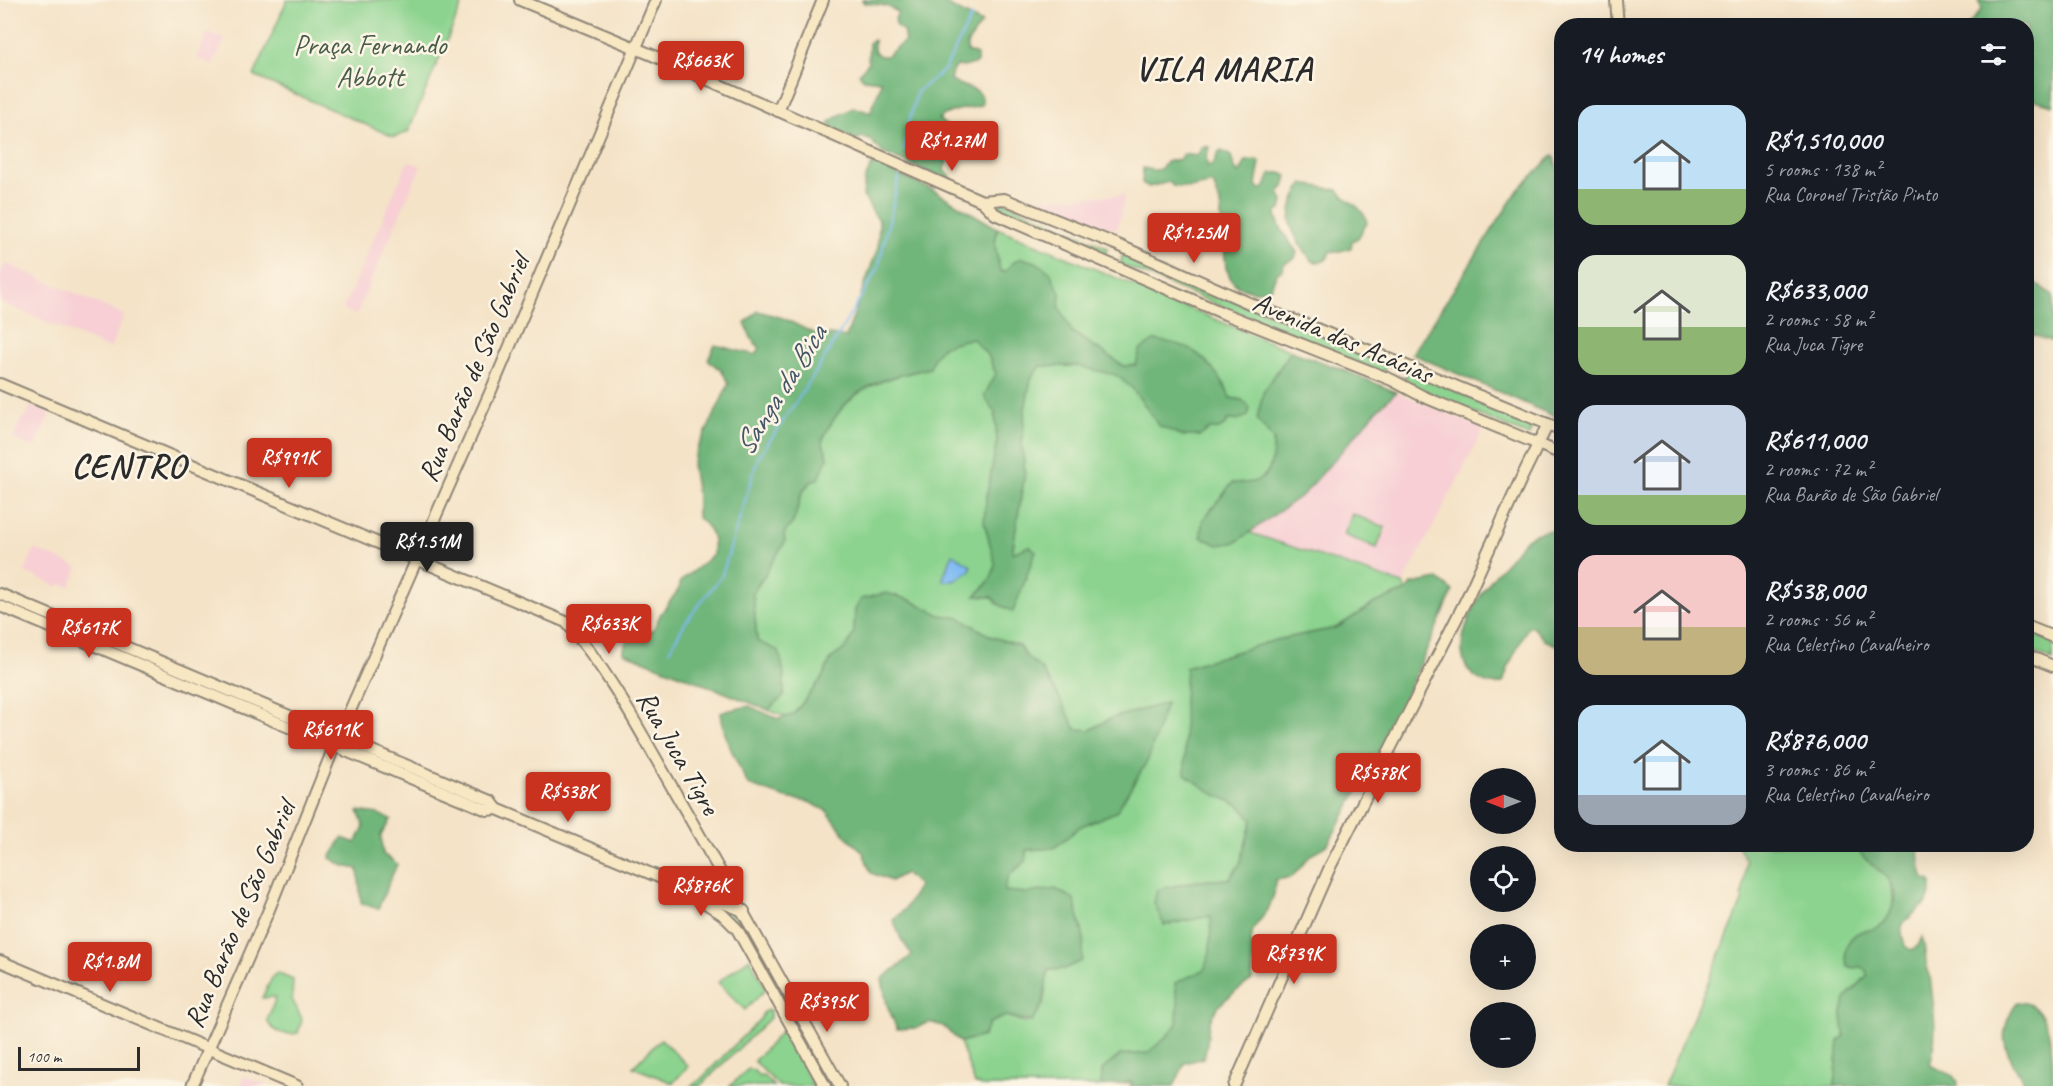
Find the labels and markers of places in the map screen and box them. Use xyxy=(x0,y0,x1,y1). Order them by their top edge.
pin: R$663K xyxy=(652,41,750,92)
pin: R$1.27M xyxy=(897,121,1007,172)
pin: R$1.25M xyxy=(1139,213,1249,264)
pin: R$991K xyxy=(240,438,338,489)
pin: R$1.51M xyxy=(372,522,482,573)
pin: R$633K xyxy=(560,604,658,655)
pin: R$617K xyxy=(40,608,138,659)
pin: R$611K xyxy=(282,710,380,761)
pin: R$578K xyxy=(1329,753,1427,804)
pin: R$538K xyxy=(519,772,617,823)
pin: R$876K xyxy=(652,866,750,917)
pin: R$739K xyxy=(1245,934,1343,985)
pin: R$1.8M xyxy=(61,942,159,993)
pin: R$395K xyxy=(778,982,876,1033)

